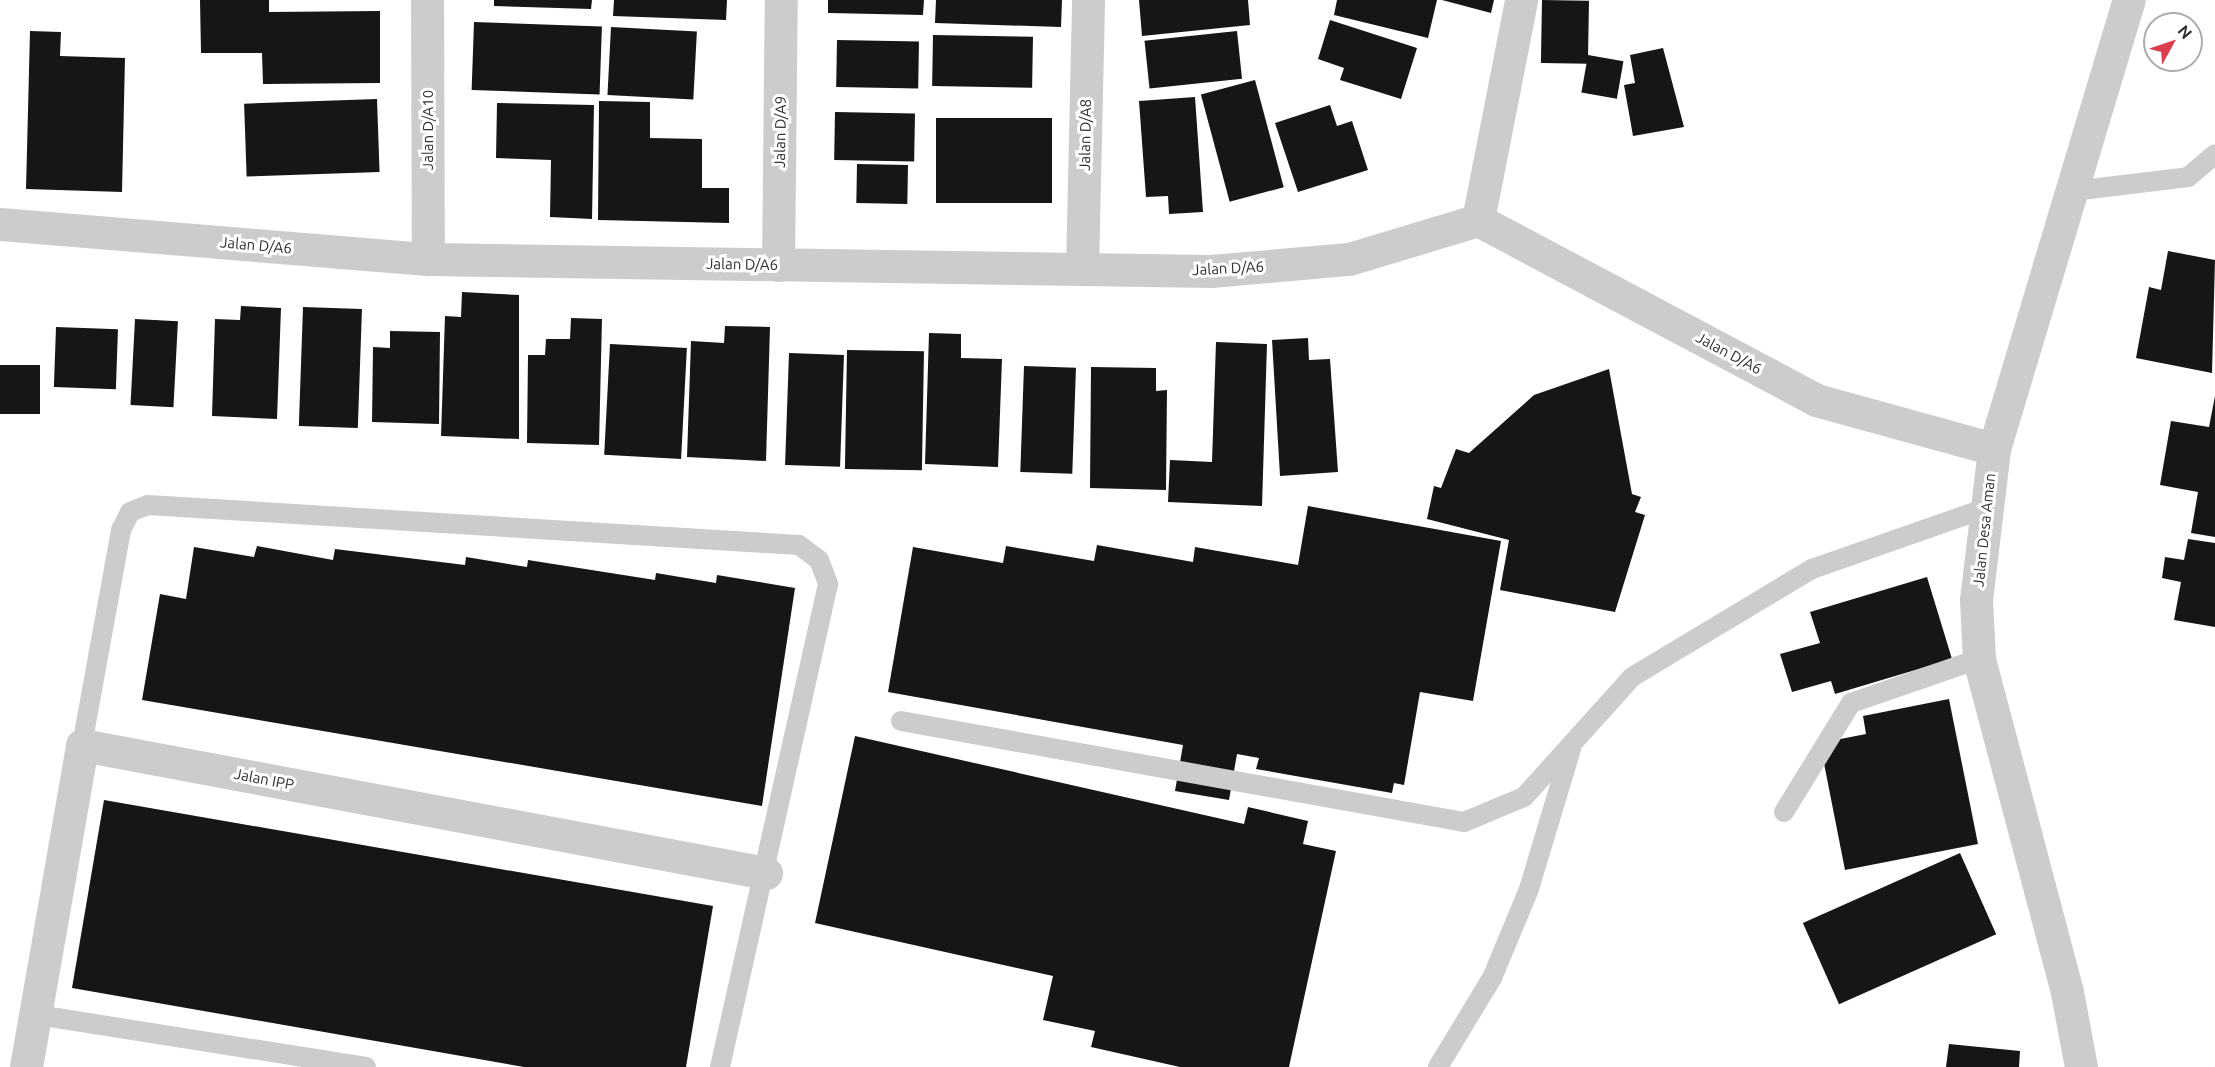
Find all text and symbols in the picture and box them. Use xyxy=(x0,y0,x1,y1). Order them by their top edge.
north arrow xyxy=(2143,12,2203,72)
text: N xyxy=(2175,21,2196,42)
street label: Jalan D/A10 xyxy=(419,90,437,170)
street label: Jalan D/A9 xyxy=(770,96,790,168)
street label: Jalan D/A8 xyxy=(1075,99,1095,171)
street label: Jalan D/A6 xyxy=(219,233,293,257)
street label: Jalan D/A6 xyxy=(706,254,778,274)
street label: Jalan D/A6 xyxy=(1192,257,1264,279)
street label: Jalan D/A6 xyxy=(1693,328,1765,378)
street label: Jalan Desa Aman xyxy=(1969,472,1999,588)
street label: Jalan IPP xyxy=(233,764,295,794)

